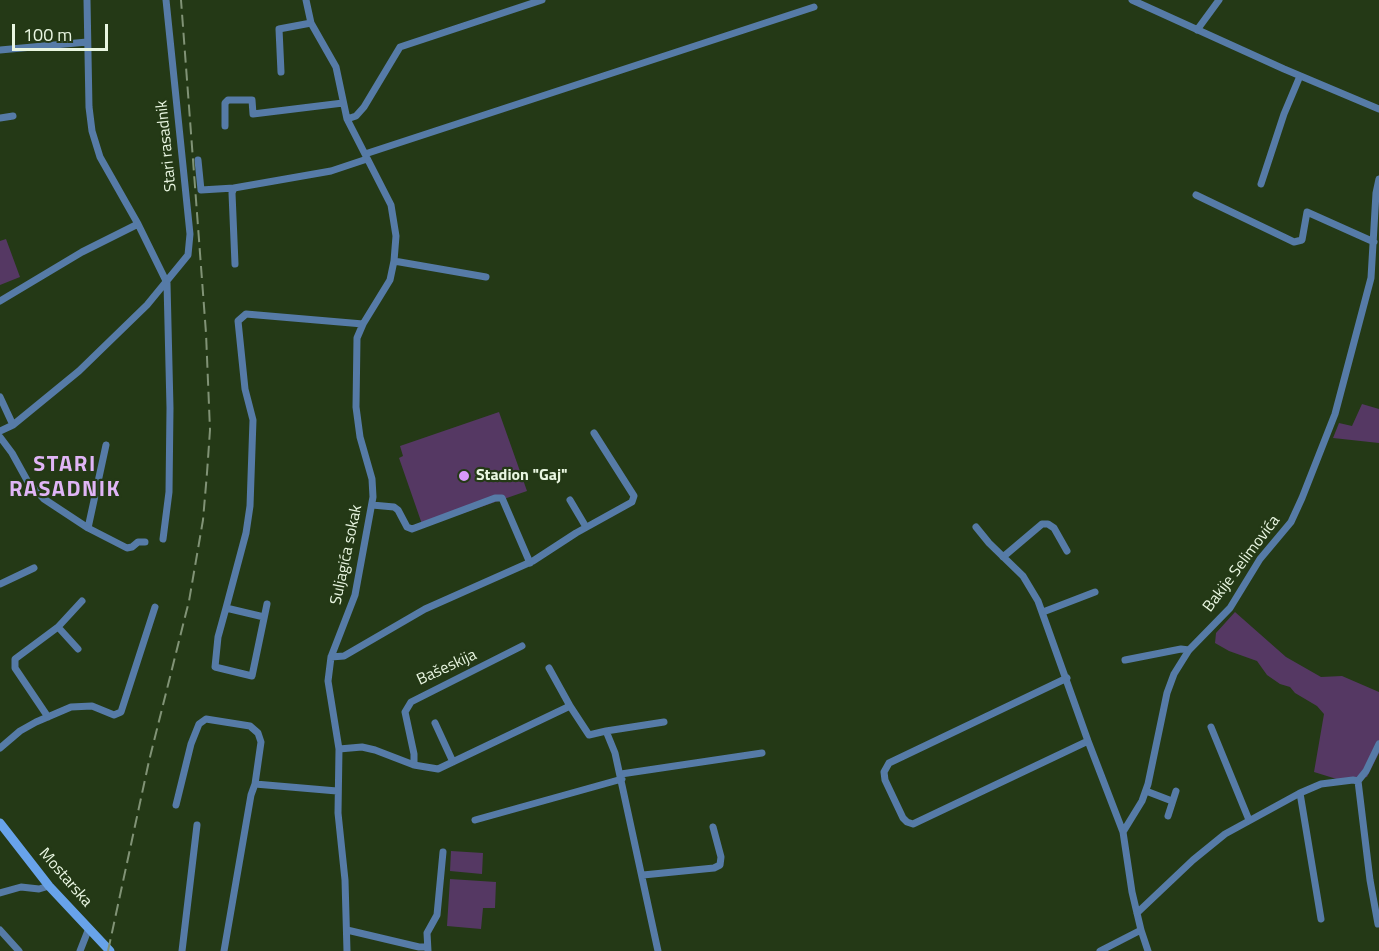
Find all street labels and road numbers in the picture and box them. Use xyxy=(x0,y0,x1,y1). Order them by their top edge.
street label: Stari rasadnik xyxy=(153,99,181,193)
street label: Suljagića sokak xyxy=(327,503,367,607)
street label: Bakije Selimovića xyxy=(1199,512,1285,616)
street label: Bašeskija xyxy=(414,646,480,690)
street label: Mostarska xyxy=(34,845,96,911)

